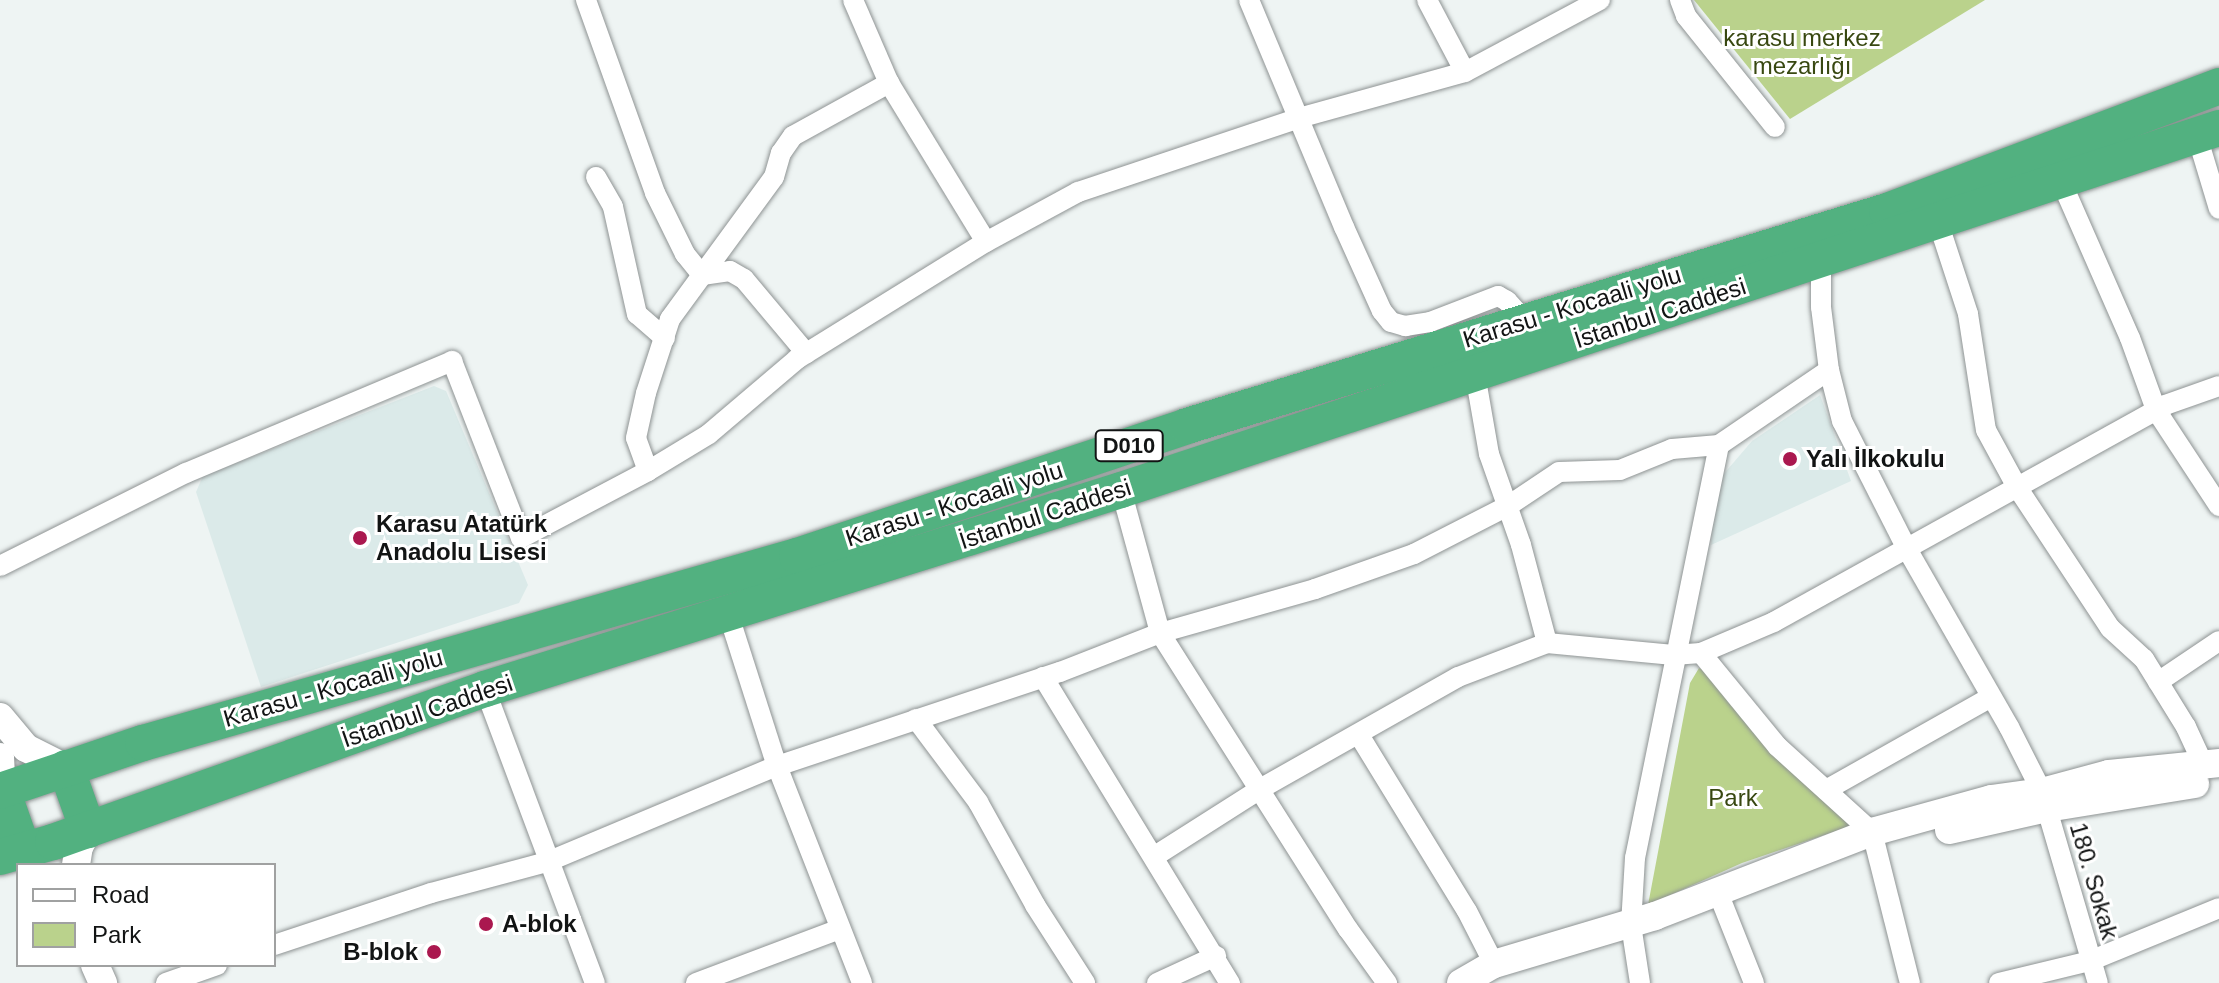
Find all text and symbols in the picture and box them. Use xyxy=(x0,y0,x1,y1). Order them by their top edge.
park label: karasu merkez mezarlığı xyxy=(1723,24,1881,80)
street label: Karasu - Kocaali yolu xyxy=(1459,260,1685,354)
street label: İstanbul Caddesi xyxy=(1571,272,1749,354)
road number: D010 xyxy=(1093,428,1165,464)
place label: Yalı İlkokulu xyxy=(1806,445,1945,473)
marker: Yalı İlkokulu xyxy=(1781,450,1799,468)
street label: Karasu - Kocaali yolu xyxy=(842,455,1066,553)
street label: İstanbul Caddesi xyxy=(956,473,1134,555)
place label: Karasu Atatürk Anadolu Lisesi xyxy=(376,510,548,566)
marker: Karasu Atatürk Anadolu Lisesi xyxy=(351,529,369,547)
street label: Karasu - Kocaali yolu xyxy=(220,643,446,733)
street label: İstanbul Caddesi xyxy=(338,668,516,754)
park label: Park xyxy=(1708,784,1758,812)
street label: 180. Sokak xyxy=(2064,819,2124,943)
legend xyxy=(16,863,276,967)
text: Road xyxy=(92,881,149,908)
place label: A-blok xyxy=(502,910,577,938)
marker: A-blok xyxy=(477,915,495,933)
text: Park xyxy=(92,921,141,948)
place label: B-blok xyxy=(343,938,418,966)
marker: B-blok xyxy=(425,943,443,961)

